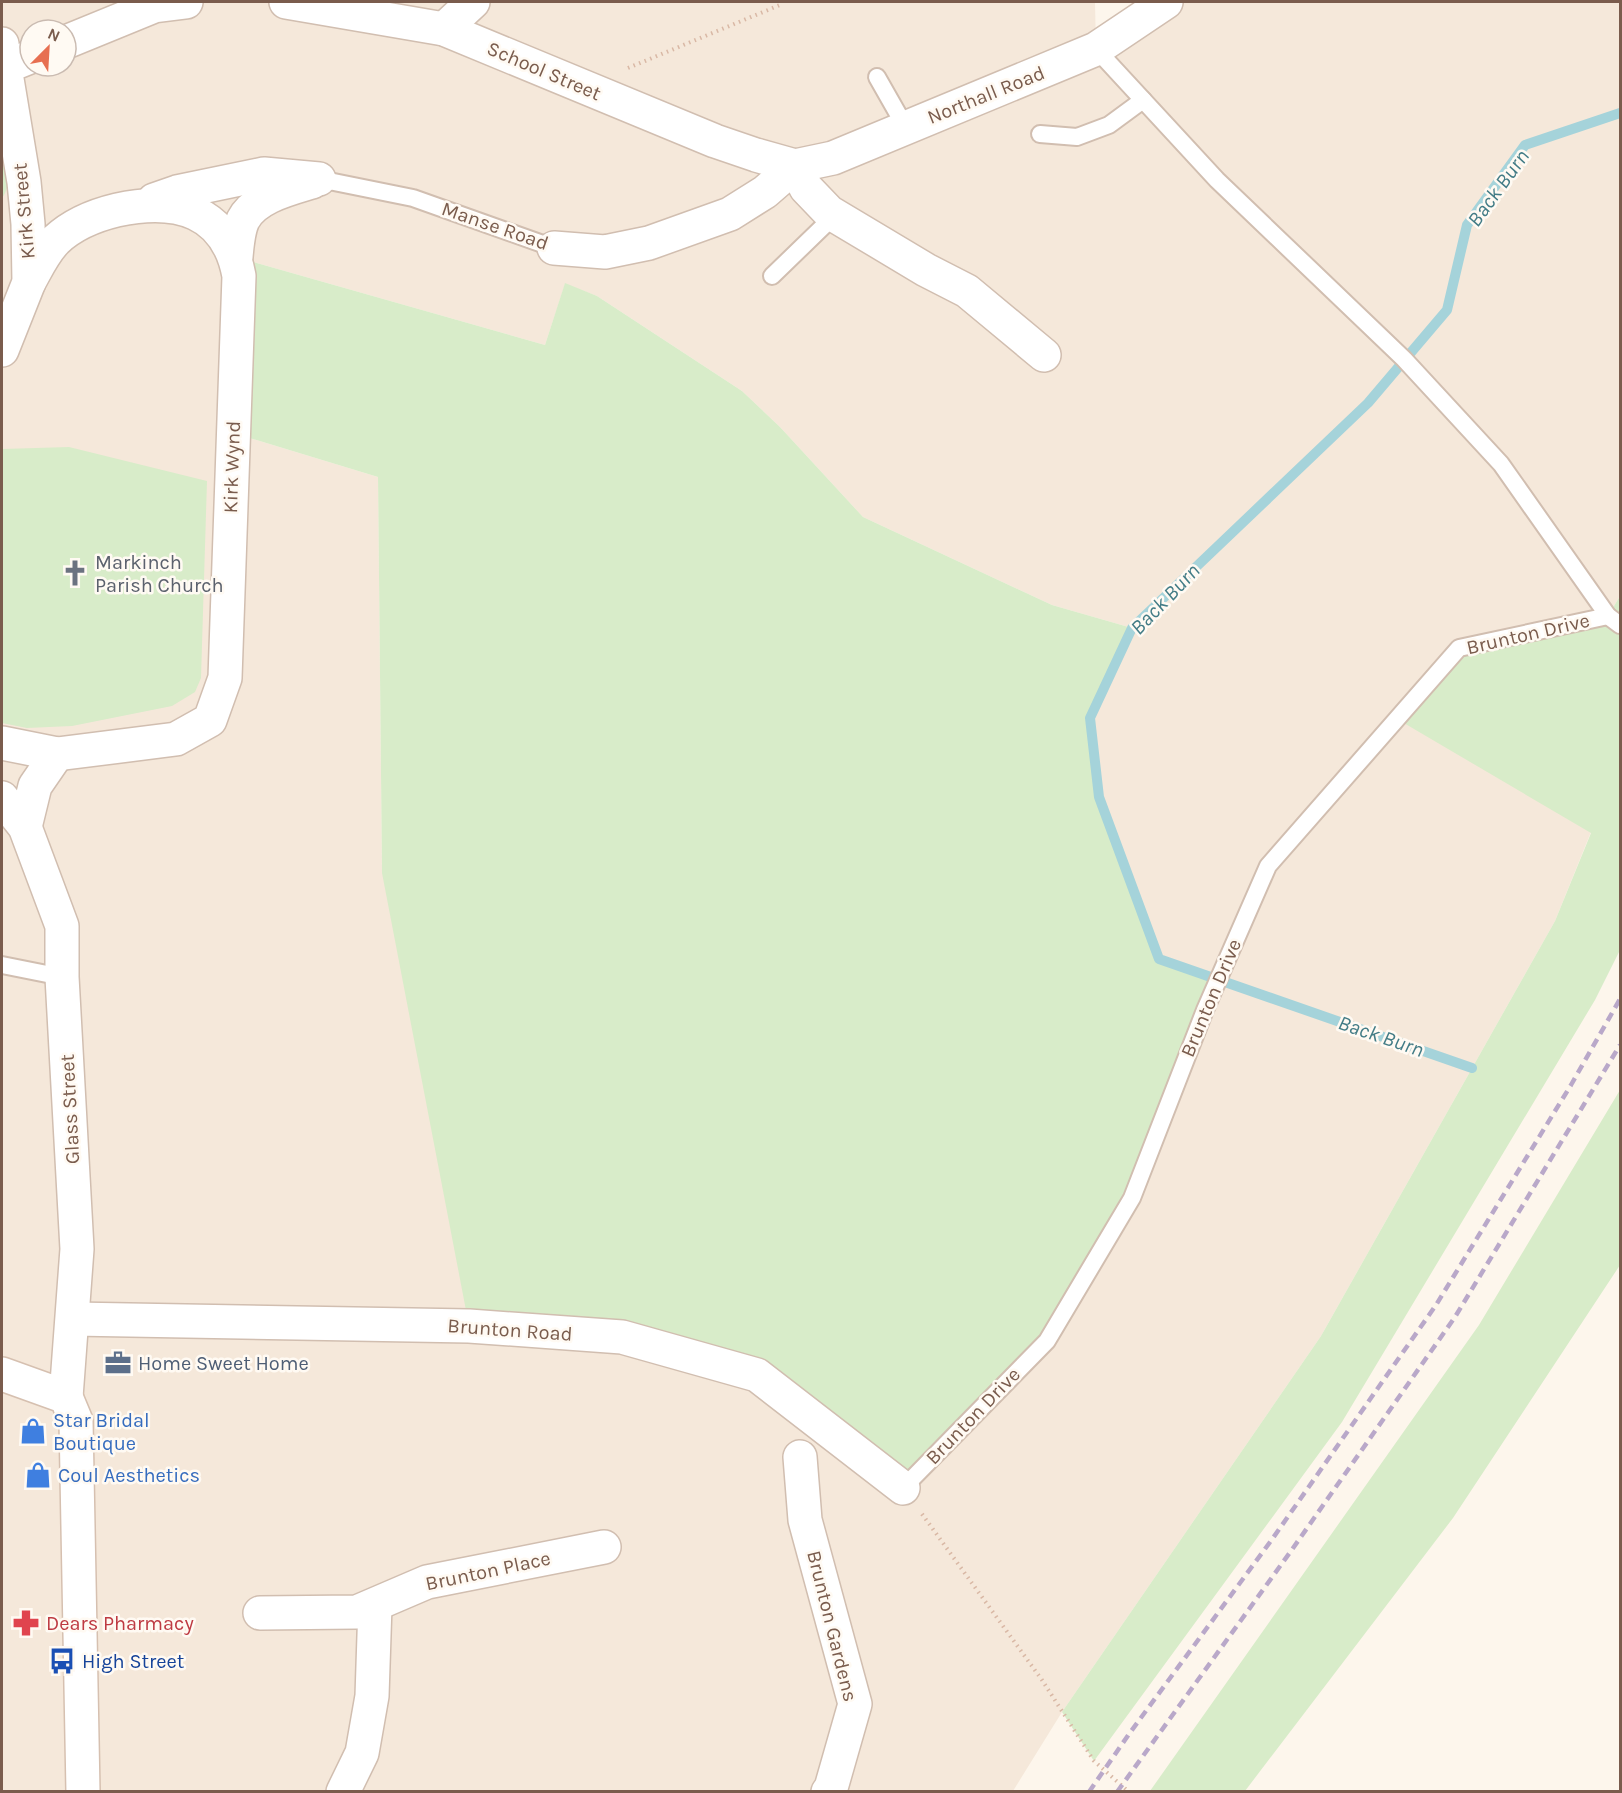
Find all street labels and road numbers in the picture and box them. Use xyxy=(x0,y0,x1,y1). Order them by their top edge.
street label: School Street xyxy=(484,37,605,106)
street label: Northall Road xyxy=(924,61,1048,129)
street label: Kirk Street xyxy=(8,162,40,260)
street label: Manse Road xyxy=(438,197,552,255)
street label: Kirk Wynd xyxy=(219,420,245,514)
street label: Brunton Drive xyxy=(1464,609,1592,659)
street label: Brunton Drive xyxy=(1176,936,1246,1060)
street label: Glass Street xyxy=(56,1053,84,1165)
street label: Brunton Road xyxy=(447,1314,573,1346)
street label: Brunton Drive xyxy=(921,1363,1025,1469)
street label: Brunton Place xyxy=(423,1547,553,1595)
street label: Brunton Gardens xyxy=(802,1548,862,1704)

